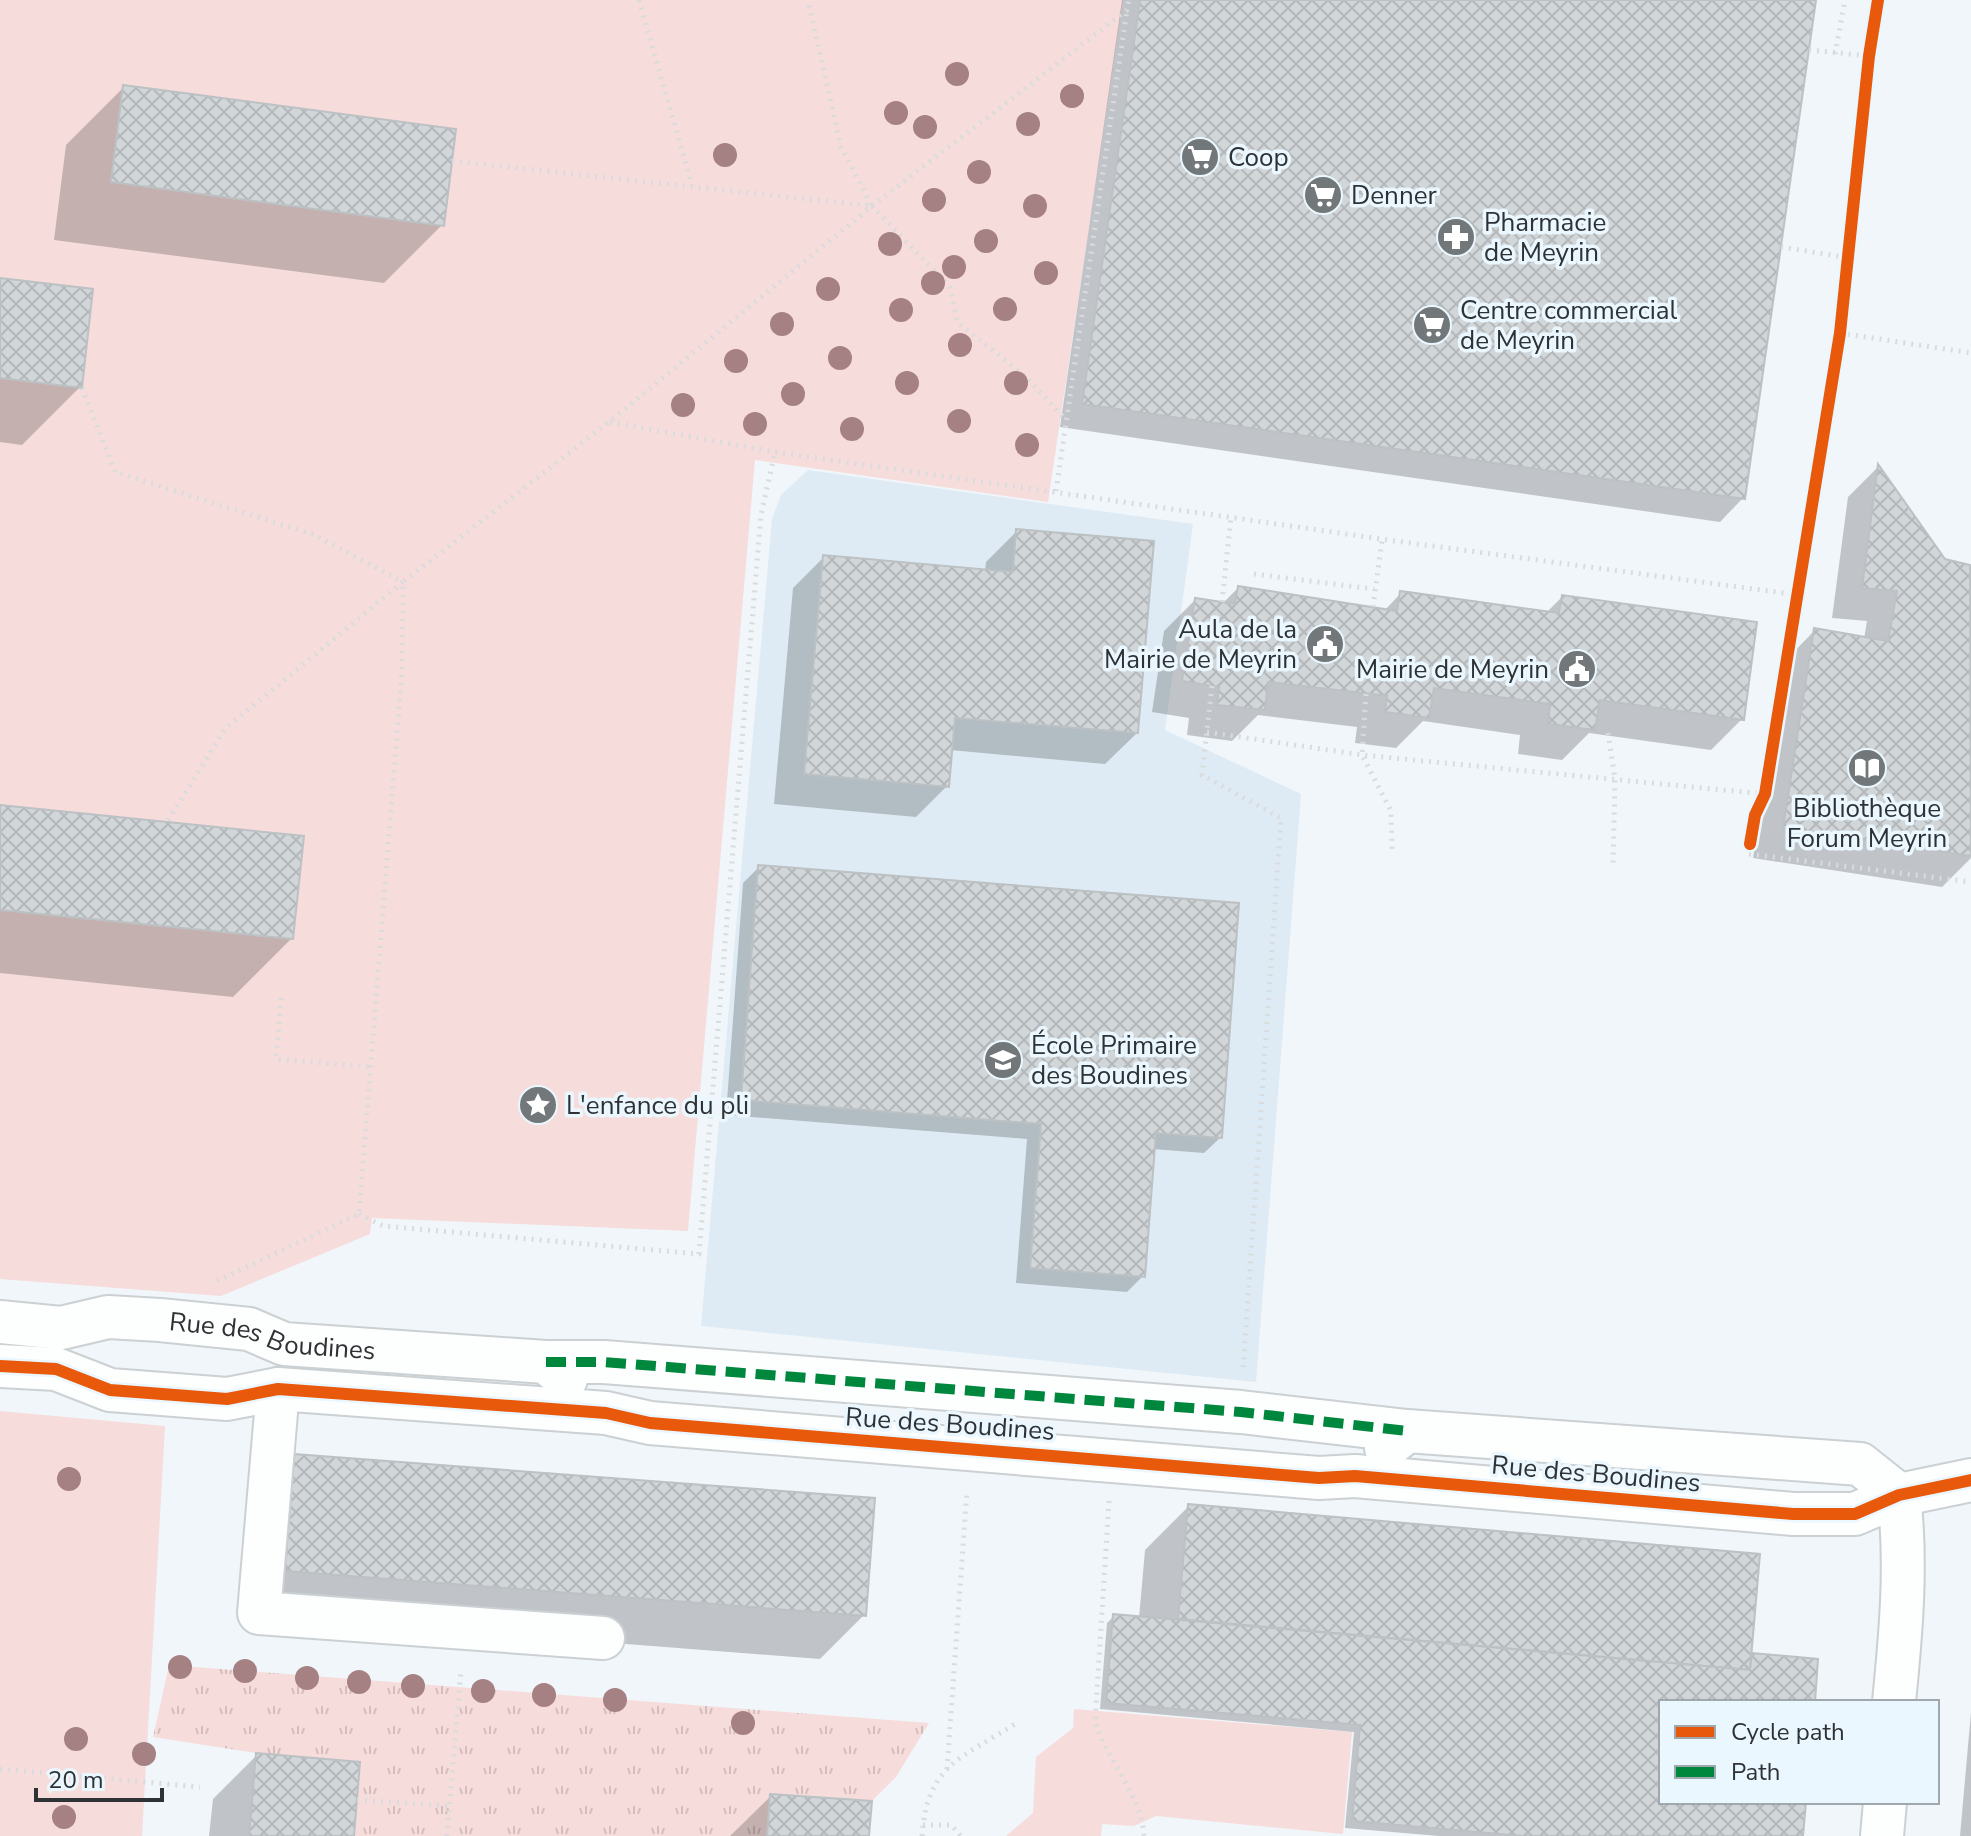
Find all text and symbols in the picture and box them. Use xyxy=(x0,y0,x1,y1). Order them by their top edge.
supermarket icon: Coop xyxy=(1179,136,1221,178)
place label: Coop xyxy=(1228,140,1289,175)
supermarket icon: Denner xyxy=(1302,174,1344,216)
place label: Denner xyxy=(1351,178,1437,213)
place label: Pharmacie de Meyrin xyxy=(1484,205,1606,270)
pharmacy icon: Pharmacie de Meyrin xyxy=(1435,216,1477,258)
place label: Centre commercial de Meyrin xyxy=(1460,293,1678,358)
supermarket icon: Centre commercial de Meyrin xyxy=(1411,304,1453,346)
place label: Aula de la Mairie de Meyrin xyxy=(1104,612,1297,677)
public building icon: Aula de la Mairie de Meyrin xyxy=(1304,623,1346,665)
public building icon: Mairie de Meyrin xyxy=(1556,648,1598,690)
place label: Mairie de Meyrin xyxy=(1356,652,1549,687)
library icon: Bibliothèque Forum Meyrin xyxy=(1846,747,1888,789)
place label: Bibliothèque Forum Meyrin xyxy=(1787,791,1947,856)
place label: École Primaire des Boudines xyxy=(1031,1028,1197,1093)
school or university icon: École Primaire des Boudines xyxy=(982,1039,1024,1081)
place icon: L'enfance du pli xyxy=(517,1084,559,1126)
place label: L'enfance du pli xyxy=(566,1088,749,1123)
street label: Rue des Boudines xyxy=(168,1304,377,1368)
street label: Rue des Boudines xyxy=(844,1399,1056,1449)
street label: Rue des Boudines xyxy=(1490,1447,1702,1501)
legend xyxy=(1659,1700,1939,1804)
text: Cycle path xyxy=(1731,1716,1845,1748)
scale bar xyxy=(36,1752,162,1802)
text: Path xyxy=(1731,1756,1780,1788)
text: 20 m xyxy=(48,1764,104,1796)

